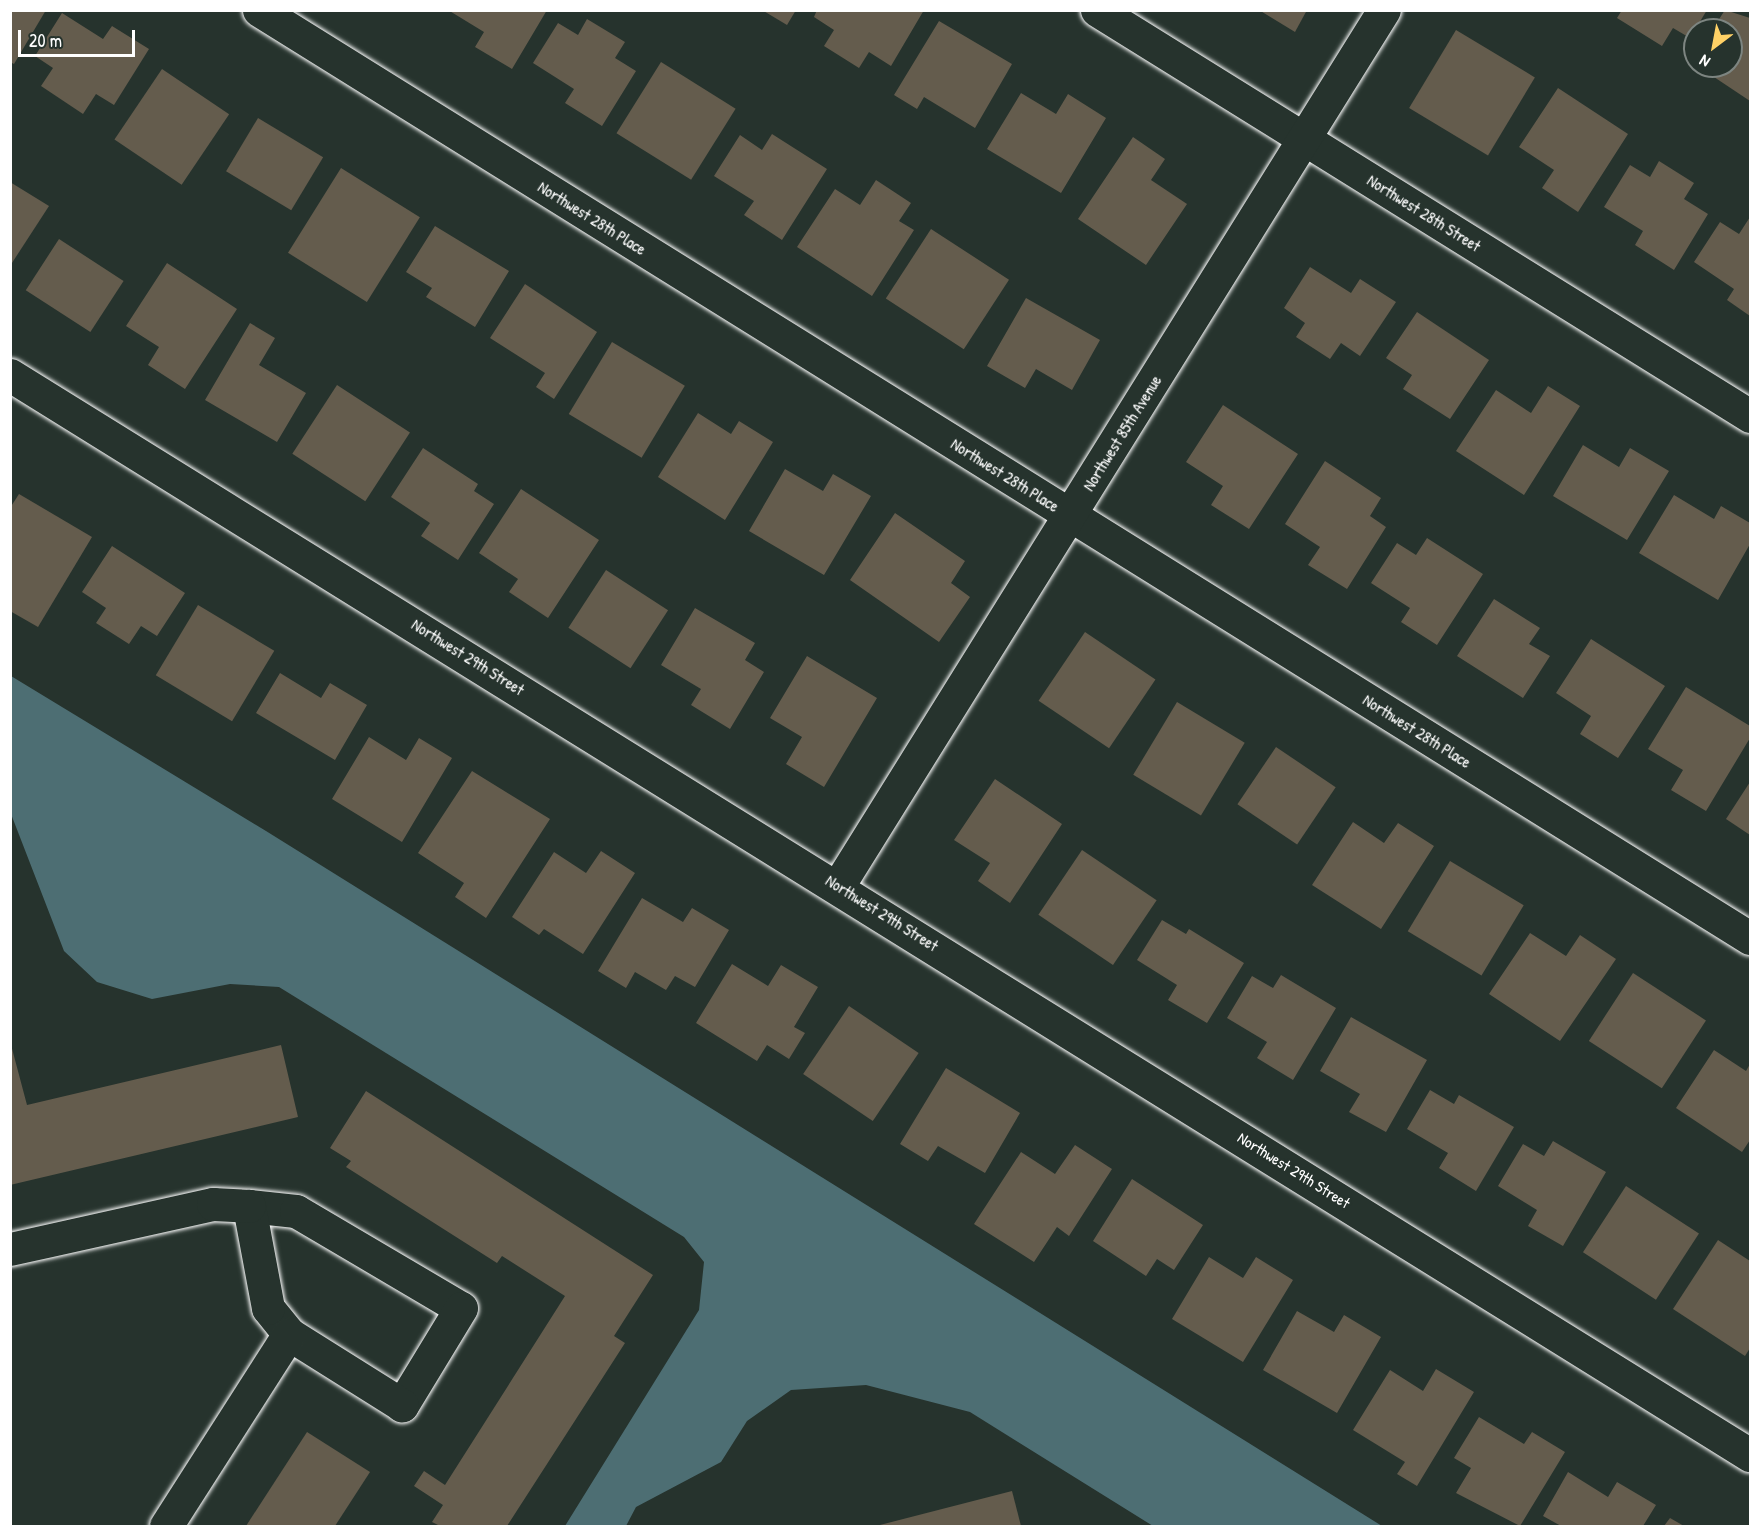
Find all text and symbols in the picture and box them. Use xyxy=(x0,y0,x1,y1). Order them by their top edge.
scale bar xyxy=(21,18,138,56)
north arrow xyxy=(1683,18,1743,78)
text: 20 m xyxy=(29,28,62,53)
text: N xyxy=(1695,50,1714,73)
street label: Northwest 28th Street xyxy=(1364,170,1484,256)
street label: Northwest 28th Place xyxy=(535,177,649,259)
street label: Northwest 85th Avenue xyxy=(1079,372,1165,494)
street label: Northwest 28th Place xyxy=(948,434,1062,516)
street label: Northwest 29th Street xyxy=(408,615,528,699)
street label: Northwest 28th Place xyxy=(1360,690,1474,772)
street label: Northwest 29th Street xyxy=(822,871,942,955)
street label: Northwest 29th Street xyxy=(1234,1128,1354,1212)

